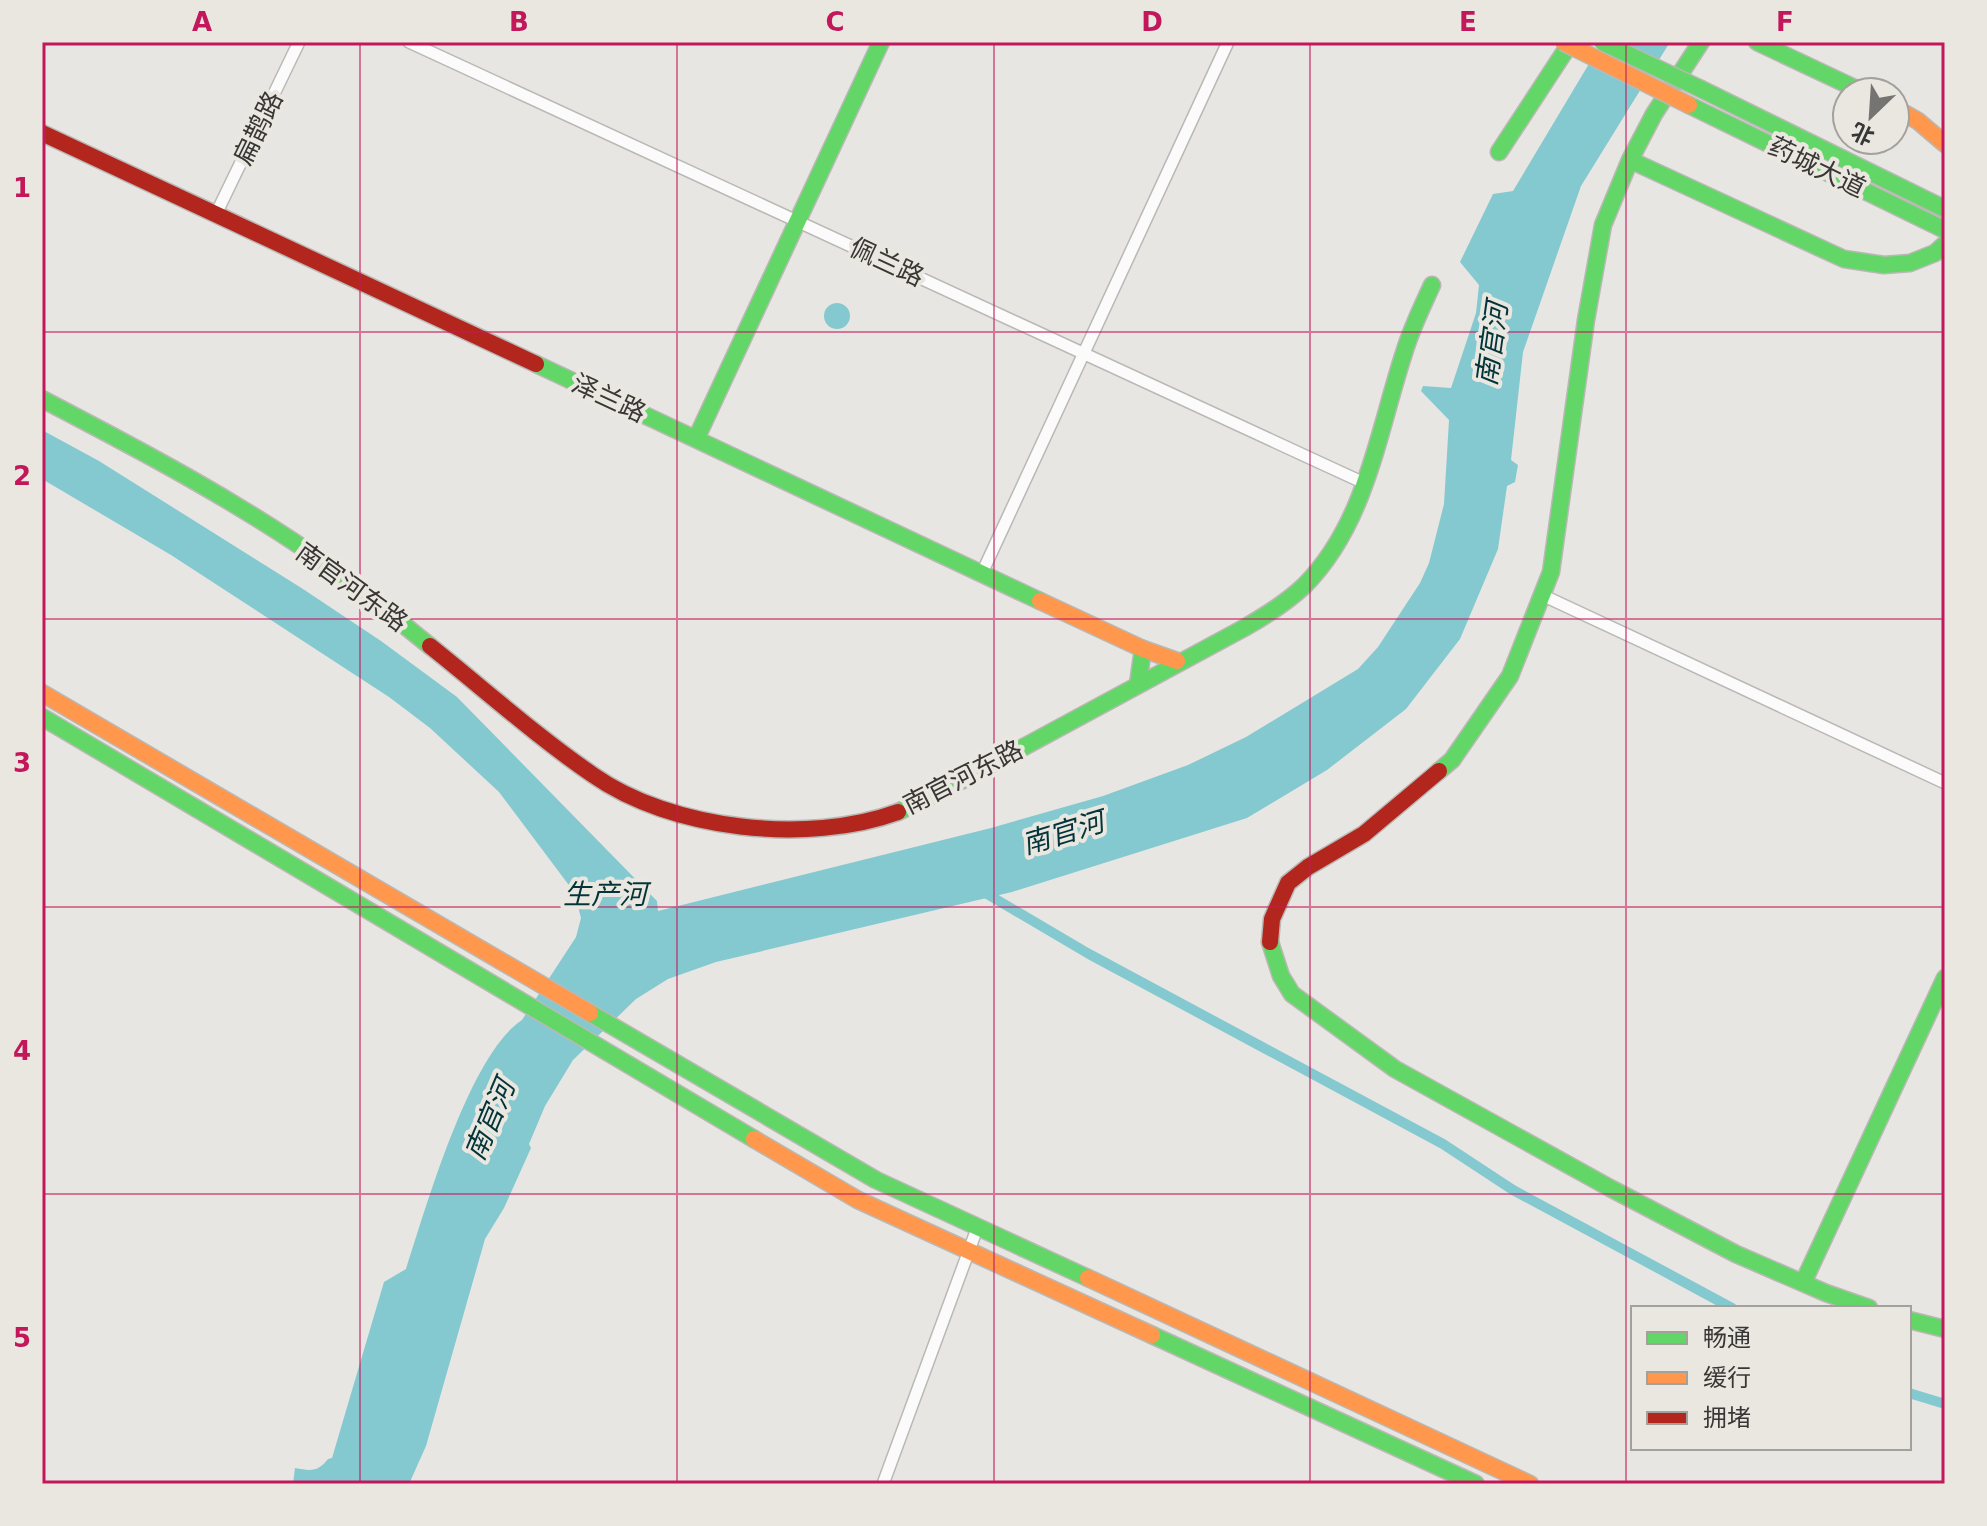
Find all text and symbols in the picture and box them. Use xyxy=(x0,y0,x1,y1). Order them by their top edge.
text: A xyxy=(192,7,212,37)
text: B xyxy=(509,7,529,37)
text: C xyxy=(825,7,845,37)
text: D xyxy=(1141,7,1163,37)
text: E xyxy=(1459,7,1477,37)
text: F xyxy=(1776,7,1794,37)
north arrow xyxy=(1831,76,1911,156)
street label: 扁鹊路 xyxy=(227,86,289,170)
text: 北 xyxy=(1847,118,1878,150)
street label: 药城大道 xyxy=(1764,131,1870,203)
text: 1 xyxy=(13,173,31,203)
street label: 佩兰路 xyxy=(845,232,929,292)
water label: 南官河 xyxy=(1470,295,1515,388)
street label: 泽兰路 xyxy=(567,368,651,428)
text: 2 xyxy=(13,461,31,491)
street label: 南官河东路 xyxy=(291,537,413,637)
street label: 南官河东路 xyxy=(898,734,1028,820)
text: 3 xyxy=(13,748,31,778)
water label: 南官河 xyxy=(1018,803,1113,861)
water label: 生产河 xyxy=(563,878,652,911)
text: 4 xyxy=(13,1036,31,1066)
water label: 南官河 xyxy=(458,1070,524,1165)
legend xyxy=(1631,1306,1911,1450)
text: 5 xyxy=(13,1323,31,1353)
text: 畅通 xyxy=(1703,1324,1751,1352)
text: 缓行 xyxy=(1703,1364,1751,1392)
text: 拥堵 xyxy=(1703,1404,1751,1432)

